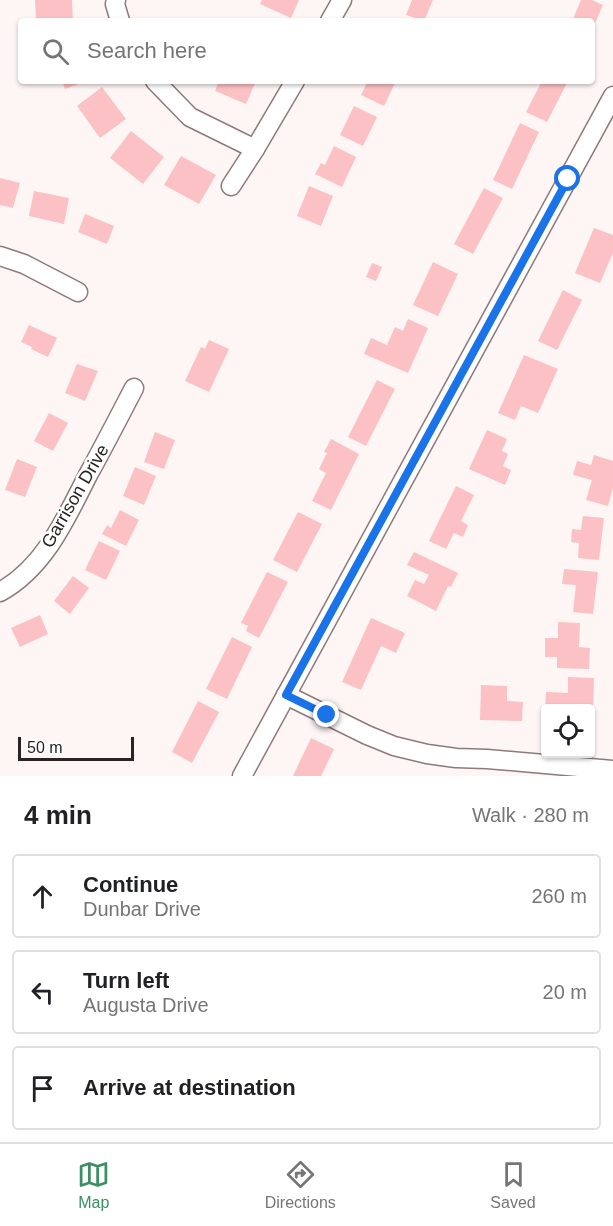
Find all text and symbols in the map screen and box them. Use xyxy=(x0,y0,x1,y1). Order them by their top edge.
search box xyxy=(18,18,595,84)
icon: search xyxy=(39,35,72,68)
text: Search here xyxy=(87,38,207,63)
route start xyxy=(554,165,580,191)
street label: Garrison Drive xyxy=(37,441,113,551)
route end xyxy=(313,701,339,727)
map controls xyxy=(541,704,595,758)
button: locate xyxy=(541,704,595,758)
scale bar xyxy=(18,734,134,762)
text: 50 m xyxy=(27,739,63,756)
text: 4 min xyxy=(24,800,92,830)
text: Walk · 280 m xyxy=(472,804,589,826)
text: Continue xyxy=(83,872,178,897)
icon: ahead xyxy=(26,880,59,913)
text: 260 m xyxy=(531,885,587,907)
text: Dunbar Drive xyxy=(83,898,201,920)
text: Turn left xyxy=(83,968,169,993)
icon: left xyxy=(26,976,59,1009)
text: 20 m xyxy=(543,981,587,1003)
text: Augusta Drive xyxy=(83,994,209,1016)
icon: arrive xyxy=(26,1072,59,1105)
text: Arrive at destination xyxy=(83,1075,296,1100)
tab: Map xyxy=(77,1158,110,1212)
tab: Directions xyxy=(265,1158,336,1212)
tab: Saved xyxy=(490,1158,536,1212)

